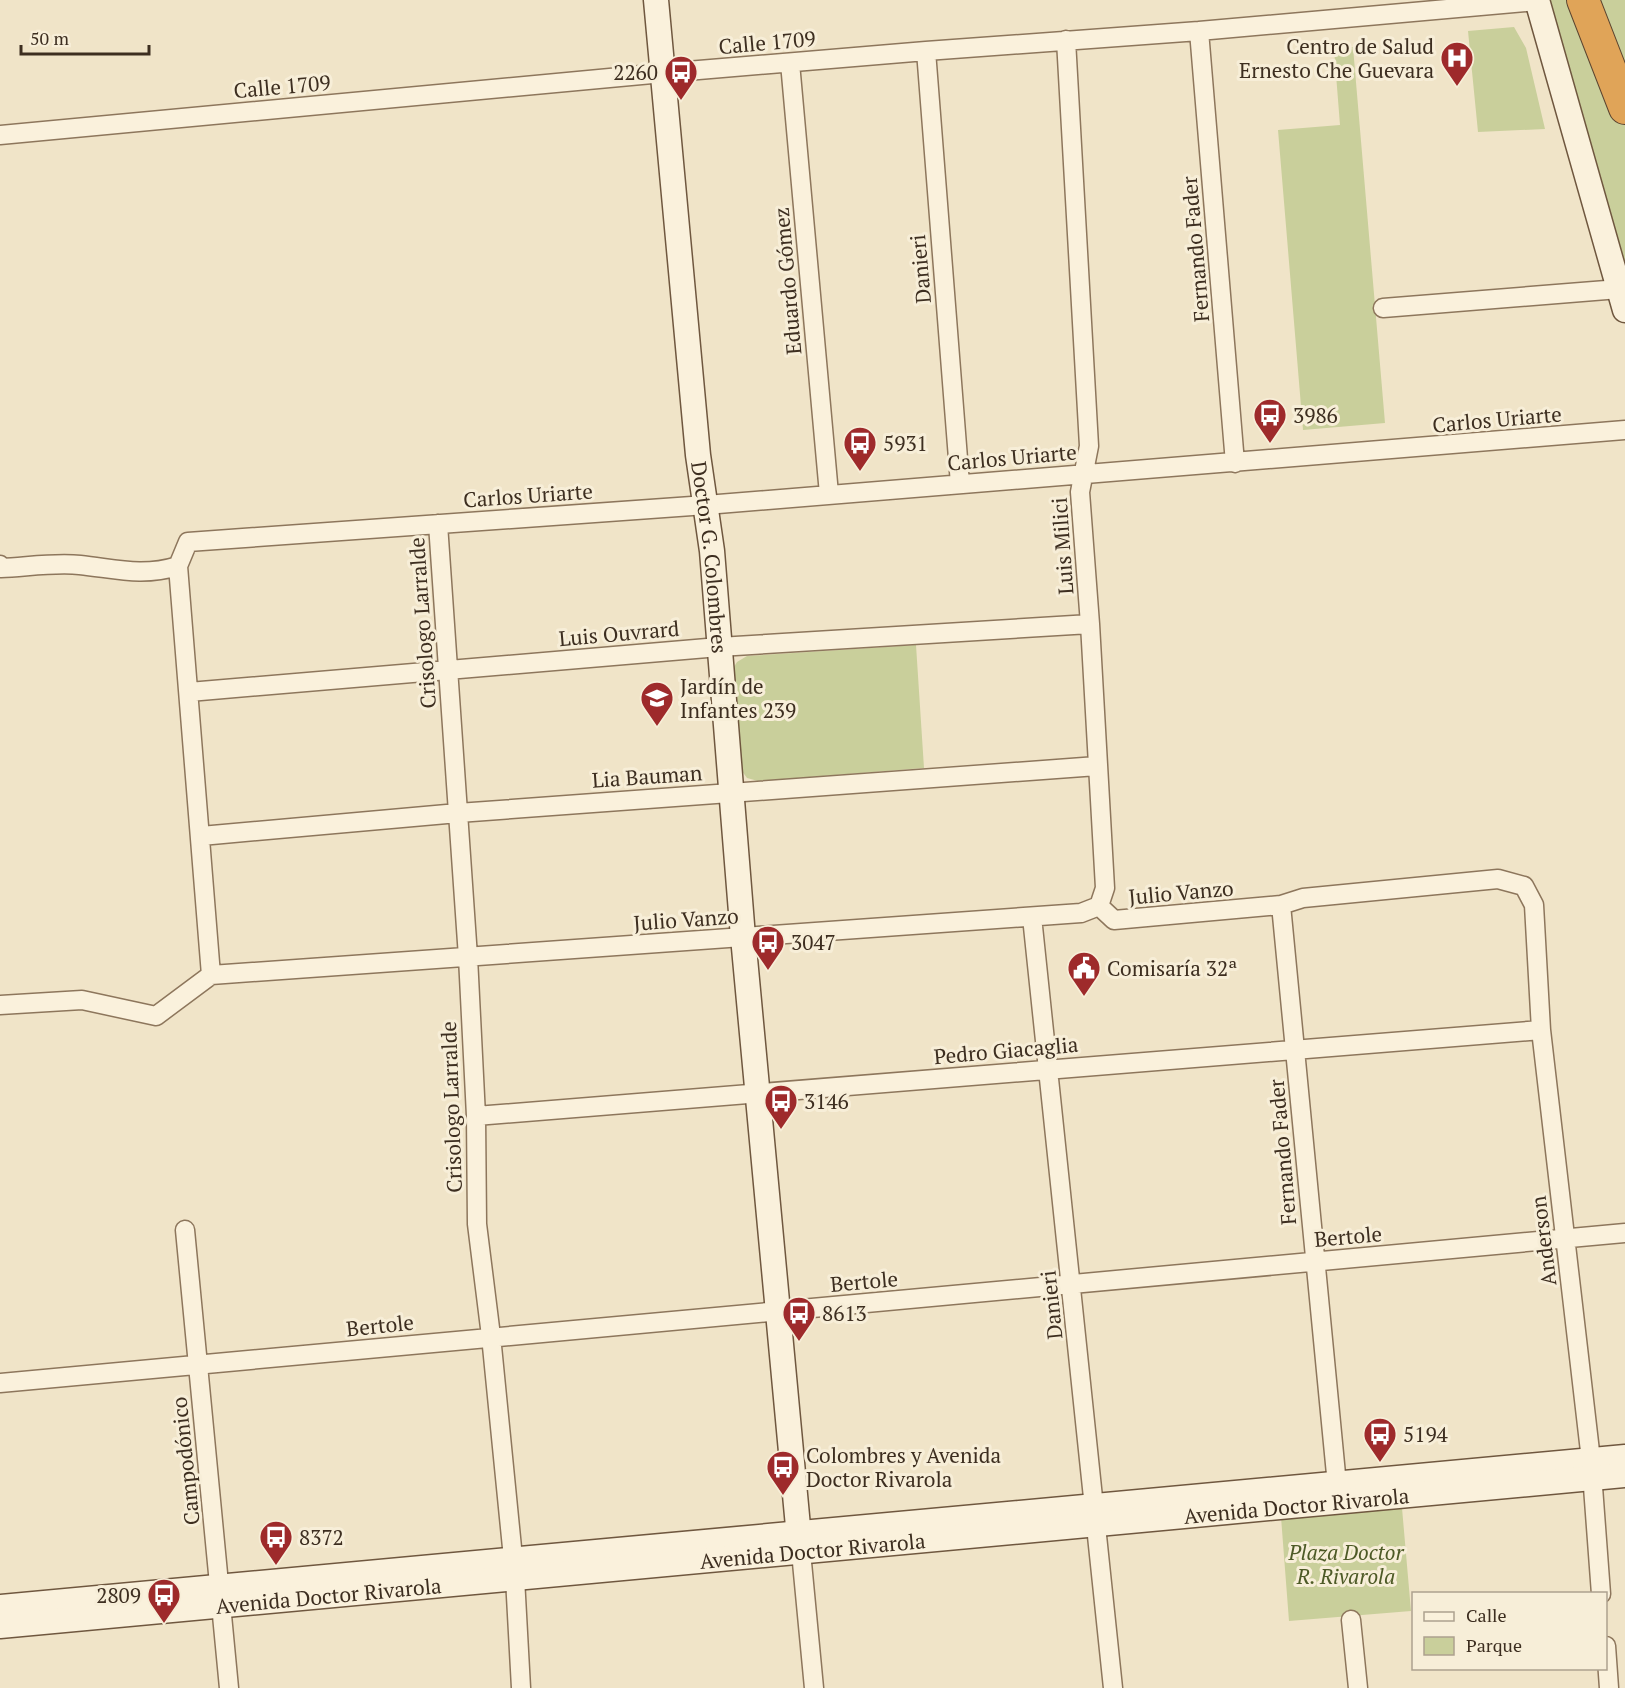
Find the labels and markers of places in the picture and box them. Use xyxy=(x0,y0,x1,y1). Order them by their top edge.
place label: Centro de Salud Ernesto Che Guevara xyxy=(1239,32,1434,84)
hospital icon: Centro de Salud Ernesto Che Guevara xyxy=(1439,40,1475,87)
bus stop icon: 2260 xyxy=(663,54,699,101)
place label: 2260 xyxy=(613,58,658,86)
bus stop icon: 3986 xyxy=(1252,397,1288,444)
place label: 3986 xyxy=(1293,401,1338,429)
bus stop icon: 5931 xyxy=(842,425,878,472)
place label: 5931 xyxy=(883,429,928,457)
place label: Jardín de Infantes 239 xyxy=(680,672,796,724)
school or university icon: Jardín de Infantes 239 xyxy=(639,680,675,727)
bus stop icon: 3047 xyxy=(750,924,786,971)
place label: 3047 xyxy=(791,928,836,956)
public building icon: Comisaría 32ª xyxy=(1066,950,1102,997)
place label: Comisaría 32ª xyxy=(1107,954,1237,982)
bus stop icon: 3146 xyxy=(763,1083,799,1130)
place label: 3146 xyxy=(804,1087,849,1115)
bus stop icon: 8613 xyxy=(781,1295,817,1342)
place label: 8613 xyxy=(822,1299,867,1327)
bus stop icon: 5194 xyxy=(1362,1416,1398,1463)
place label: 5194 xyxy=(1403,1420,1449,1448)
place label: Colombres y Avenida Doctor Rivarola xyxy=(806,1441,1001,1493)
bus stop icon: Colombres y Avenida Doctor Rivarola xyxy=(765,1449,801,1496)
bus stop icon: 8372 xyxy=(258,1519,294,1566)
place label: 8372 xyxy=(299,1523,344,1551)
bus stop icon: 2809 xyxy=(146,1577,182,1624)
place label: 2809 xyxy=(96,1581,141,1609)

